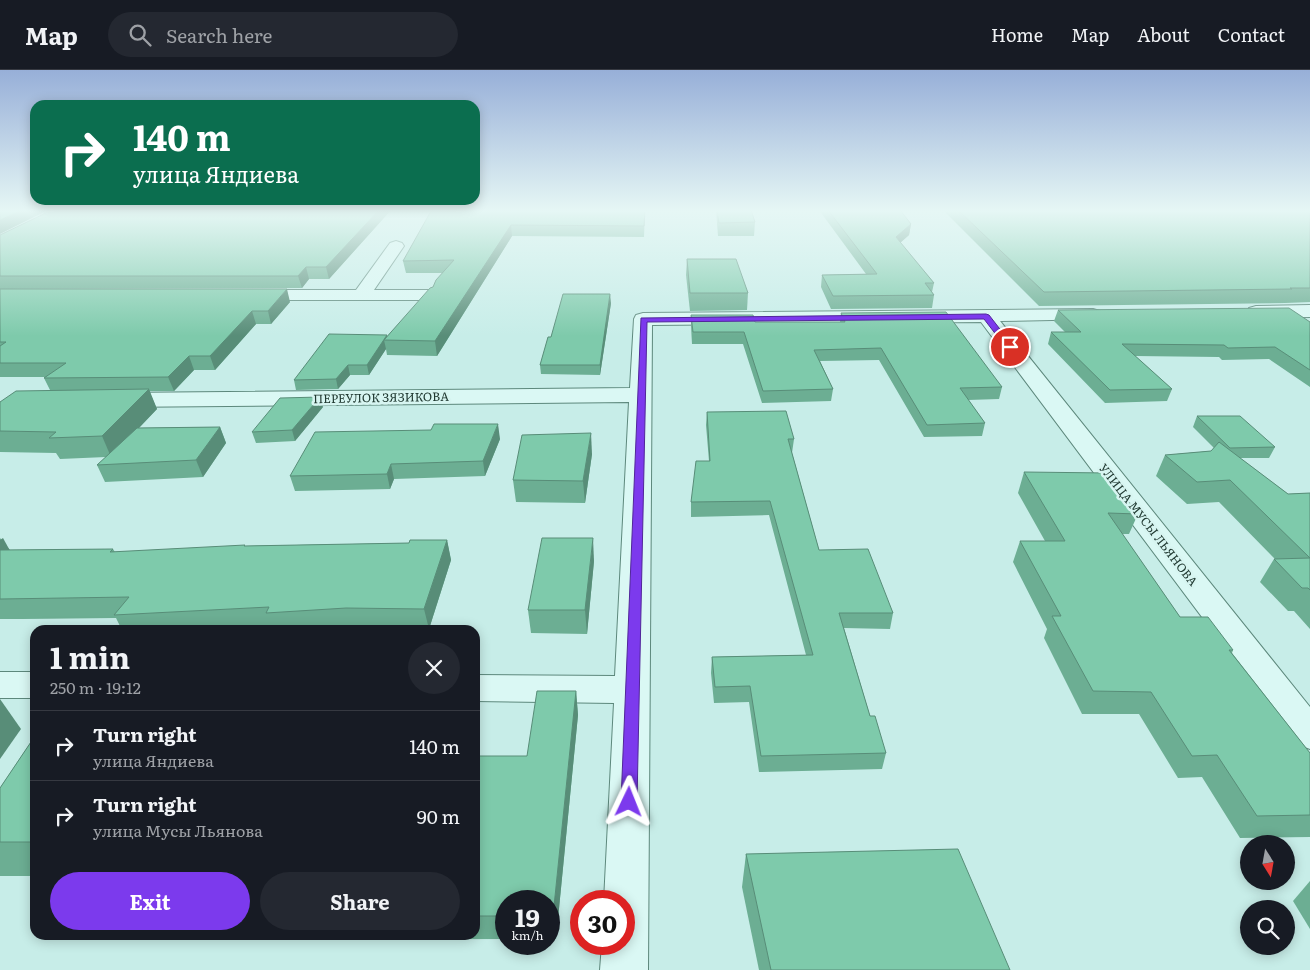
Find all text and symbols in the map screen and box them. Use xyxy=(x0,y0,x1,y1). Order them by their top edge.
search box xyxy=(108,12,458,57)
text: Map xyxy=(25,17,78,52)
icon: search xyxy=(126,21,154,49)
text: Search here xyxy=(166,21,272,49)
text: Home xyxy=(991,21,1043,48)
text: Map xyxy=(1071,21,1109,48)
text: About xyxy=(1137,21,1190,48)
text: Contact xyxy=(1218,21,1285,48)
text: 140 m xyxy=(133,110,231,162)
icon: right xyxy=(50,120,115,185)
text: улица Яндиева xyxy=(133,157,299,190)
pin xyxy=(989,326,1031,368)
icon: arrive xyxy=(996,333,1024,361)
street label: ПЕРЕУЛОК ЗЯЗИКОВА xyxy=(313,387,449,407)
street label: УЛИЦА МУСЫ ЛЬЯНОВА xyxy=(1095,459,1203,590)
text: 1 min xyxy=(50,634,130,678)
button: close xyxy=(408,642,460,694)
text: 250 m · 19:12 xyxy=(50,675,141,699)
text: Turn right xyxy=(93,720,197,748)
icon: right xyxy=(50,732,78,760)
text: 140 m xyxy=(409,732,460,760)
text: улица Яндиева xyxy=(93,748,214,772)
position arrow xyxy=(602,775,654,827)
text: Turn right xyxy=(93,790,197,818)
icon: right xyxy=(50,802,78,830)
text: 90 m xyxy=(417,802,460,830)
text: улица Мусы Льянова xyxy=(93,818,263,842)
north arrow xyxy=(1240,835,1295,890)
map controls xyxy=(1240,835,1295,955)
button: Exit xyxy=(50,872,250,930)
button: Share xyxy=(260,872,460,930)
speed limit sign: 30 xyxy=(570,890,635,955)
text: 19 xyxy=(515,898,540,935)
button: search xyxy=(1240,900,1295,955)
text: km/h xyxy=(512,926,543,944)

